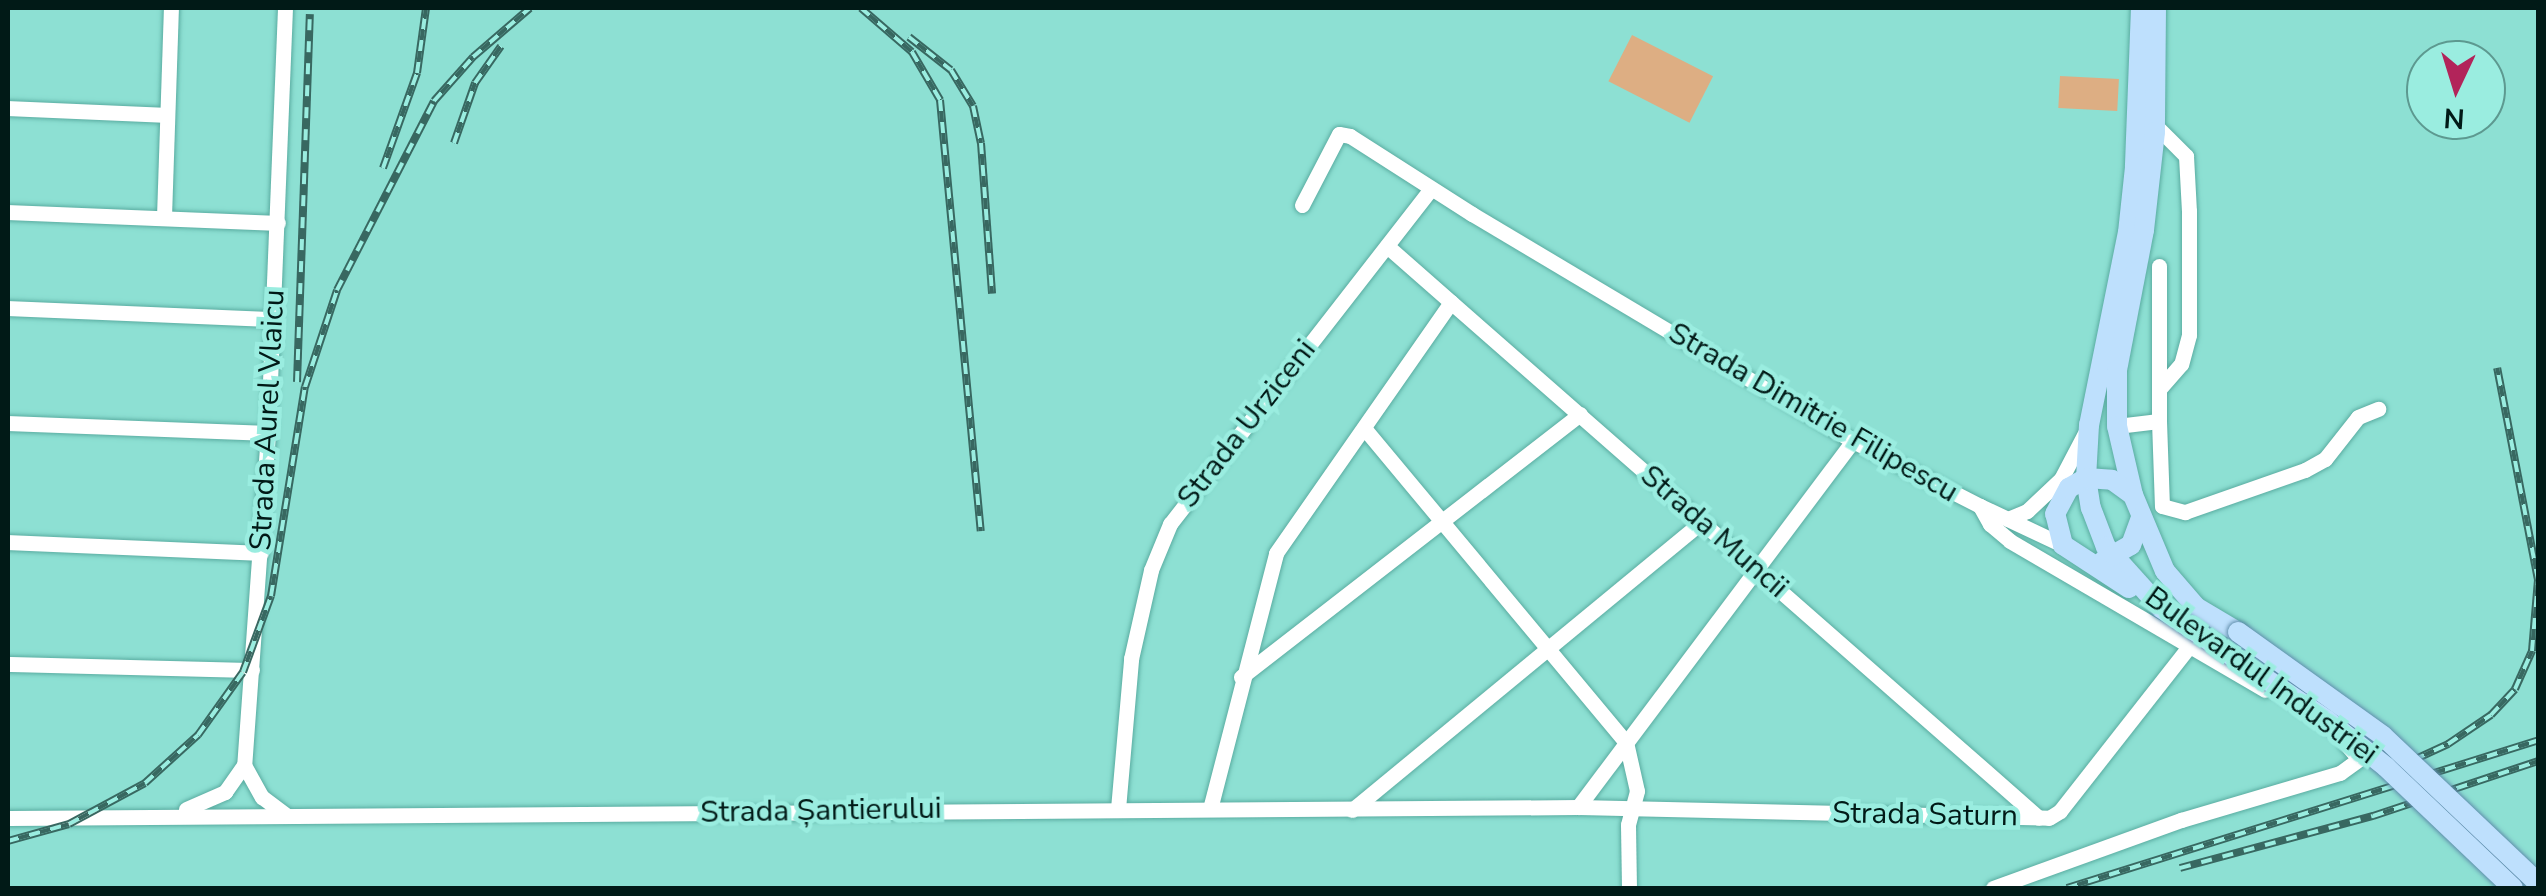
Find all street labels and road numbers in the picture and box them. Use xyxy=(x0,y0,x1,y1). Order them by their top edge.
street label: Strada Aurel Vlaicu xyxy=(243,289,293,551)
street label: Strada Dimitrie Filipescu xyxy=(1662,315,1964,511)
street label: Strada Urziceni xyxy=(1170,333,1324,515)
street label: Strada Muncii xyxy=(1633,458,1795,606)
street label: Bulevardul Industriei xyxy=(2138,580,2384,772)
street label: Strada Șantierului xyxy=(700,791,942,831)
street label: Strada Saturn xyxy=(1832,795,2018,835)

